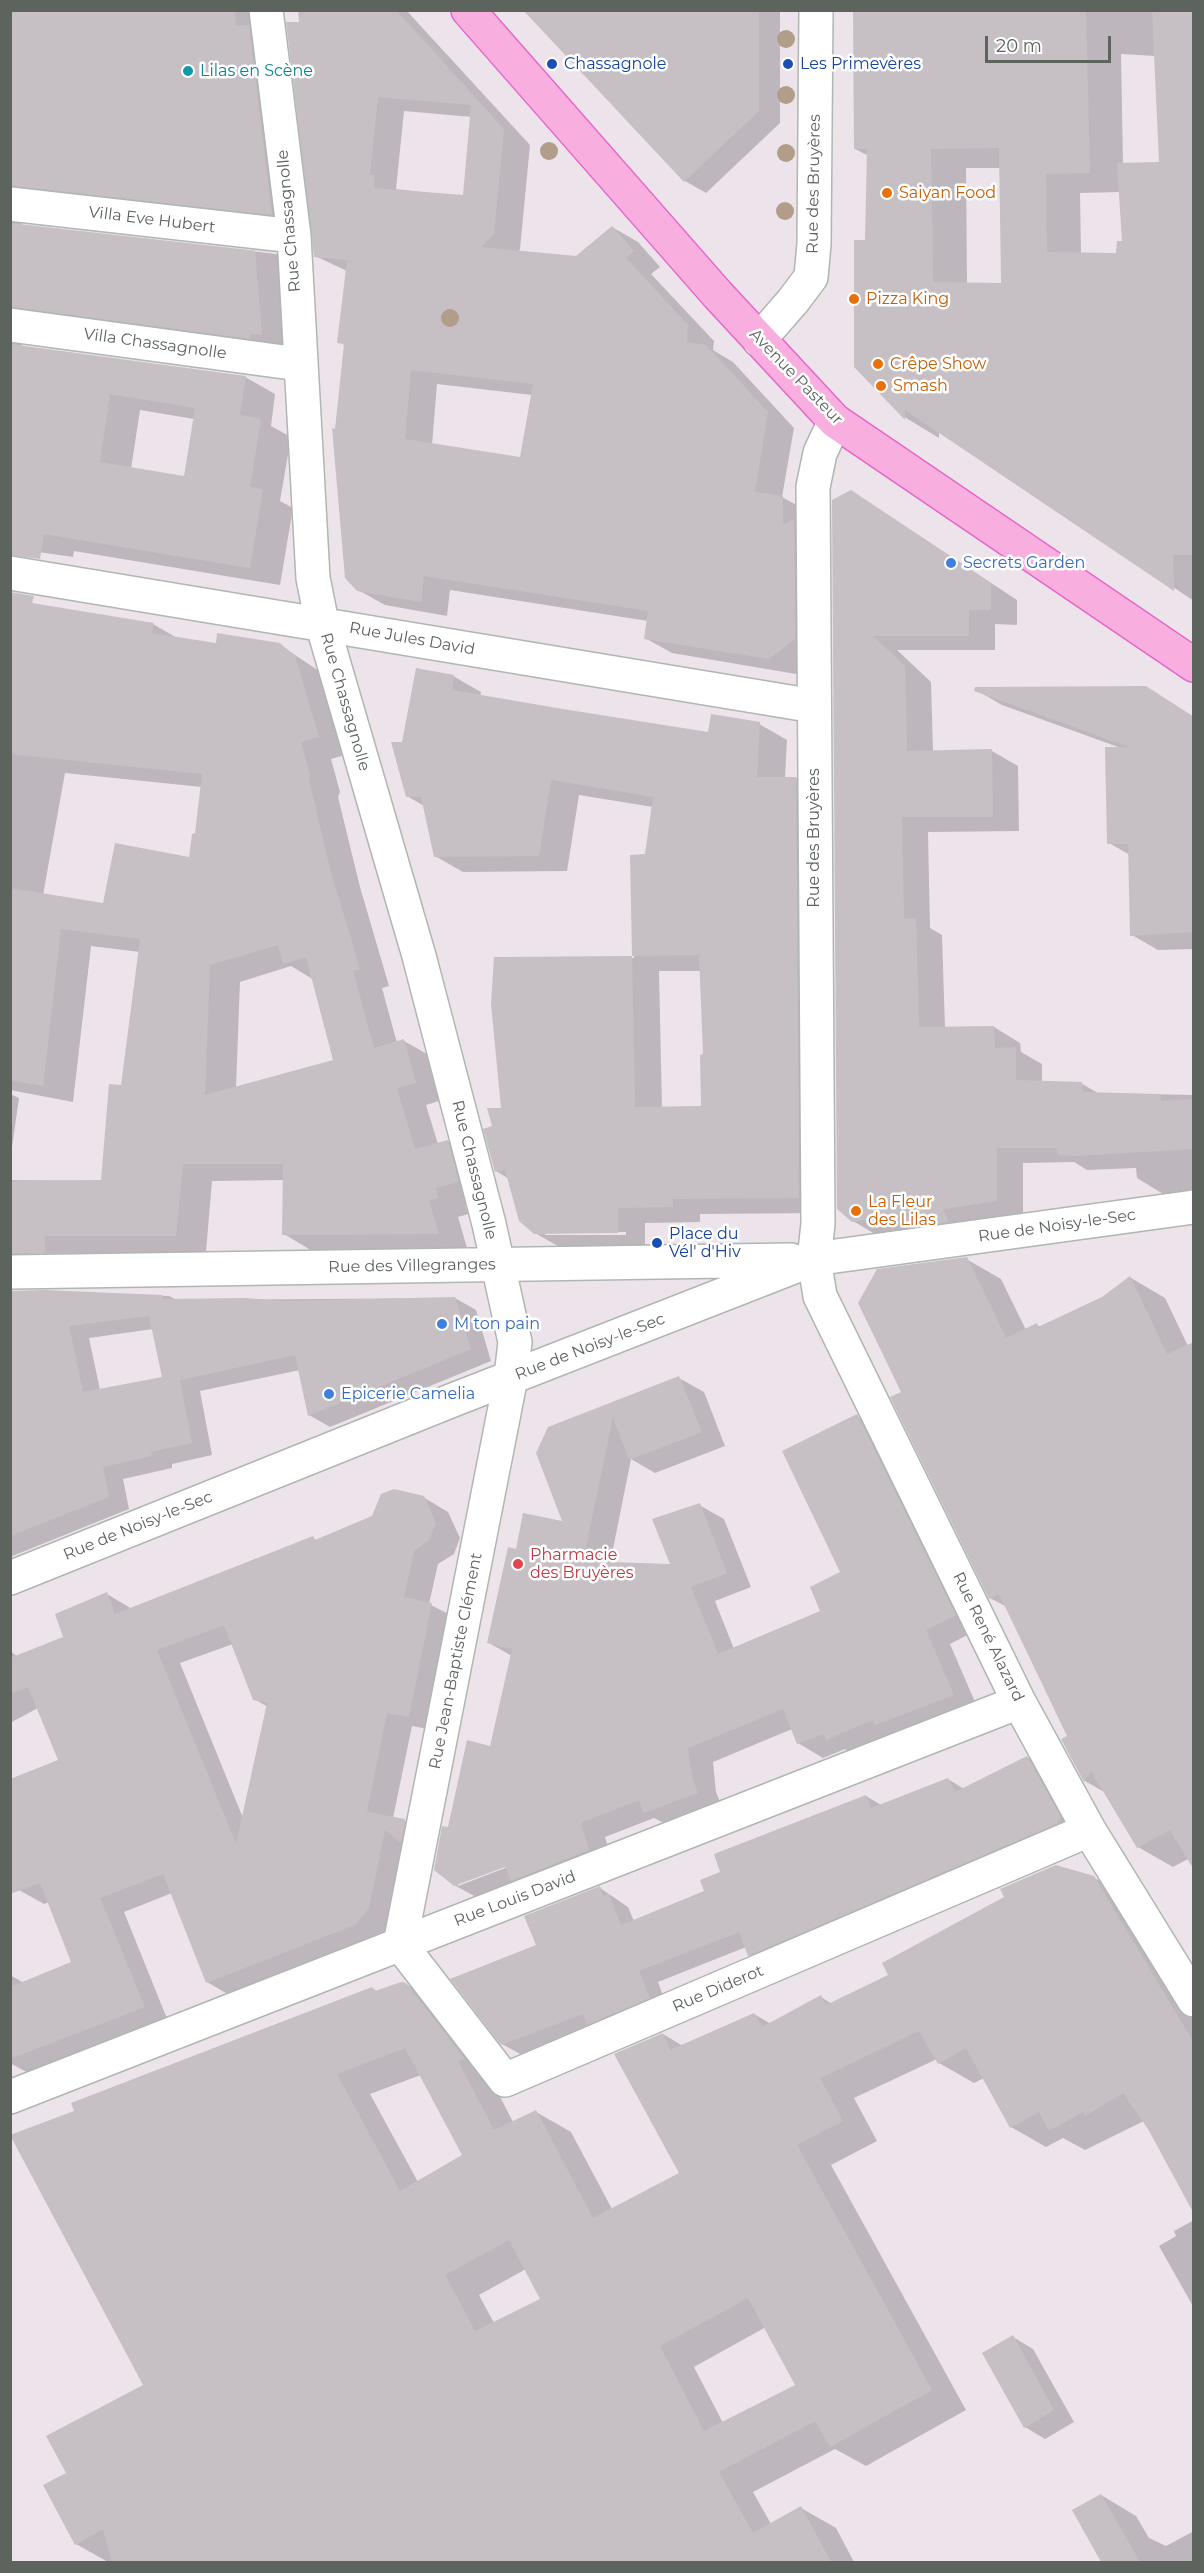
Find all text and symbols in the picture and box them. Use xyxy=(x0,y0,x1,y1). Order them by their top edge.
scale bar xyxy=(988,24,1114,62)
text: 20 m xyxy=(996,35,1042,57)
place label: Chassagnole xyxy=(564,54,666,74)
place label: Les Primevères xyxy=(800,54,921,74)
marker: Chassagnole xyxy=(545,57,559,71)
marker: Les Primevères xyxy=(781,57,795,71)
place label: Lilas en Scène xyxy=(200,61,313,81)
marker: Lilas en Scène xyxy=(181,64,195,78)
street label: Rue des Bruyères xyxy=(803,114,825,254)
street label: Rue Chassagnolle xyxy=(273,149,305,293)
place label: Saiyan Food xyxy=(899,183,996,203)
marker: Saiyan Food xyxy=(880,186,894,200)
street label: Villa Eve Hubert xyxy=(87,203,217,237)
place label: Pizza King xyxy=(866,289,949,309)
marker: Pizza King xyxy=(847,292,861,306)
street label: Villa Chassagnolle xyxy=(82,324,228,364)
street label: Avenue Pasteur xyxy=(745,325,847,429)
place label: Crêpe Show xyxy=(890,354,986,374)
marker: Crêpe Show xyxy=(871,357,885,371)
place label: Smash xyxy=(893,376,948,396)
marker: Smash xyxy=(874,379,888,393)
place label: Secrets Garden xyxy=(963,553,1085,573)
marker: Secrets Garden xyxy=(944,556,958,570)
street label: Rue Jules David xyxy=(348,618,476,660)
street label: Rue Chassagnolle xyxy=(316,631,374,773)
street label: Rue des Bruyères xyxy=(804,768,824,908)
street label: Rue Chassagnolle xyxy=(447,1098,501,1242)
place label: La Fleur des Lilas xyxy=(868,1192,936,1230)
marker: La Fleur des Lilas xyxy=(849,1204,863,1218)
street label: Rue de Noisy-le-Sec xyxy=(977,1205,1137,1247)
place label: Place du Vél' d'Hiv xyxy=(669,1224,741,1262)
marker: Place du Vél' d'Hiv xyxy=(650,1236,664,1250)
street label: Rue des Villegranges xyxy=(328,1255,496,1277)
street label: Rue de Noisy-le-Sec xyxy=(512,1310,668,1384)
place label: M ton pain xyxy=(454,1314,540,1334)
marker: M ton pain xyxy=(435,1317,449,1331)
place label: Epicerie Camelia xyxy=(341,1384,475,1404)
marker: Epicerie Camelia xyxy=(322,1387,336,1401)
street label: Rue de Noisy-le-Sec xyxy=(61,1487,215,1565)
place label: Pharmacie des Bruyères xyxy=(530,1545,633,1583)
street label: Rue Jean-Baptiste Clément xyxy=(426,1551,486,1771)
marker: Pharmacie des Bruyères xyxy=(511,1557,525,1571)
street label: Rue René Alazard xyxy=(948,1569,1028,1705)
street label: Rue Louis David xyxy=(451,1867,579,1931)
street label: Rue Diderot xyxy=(670,1961,766,2017)

